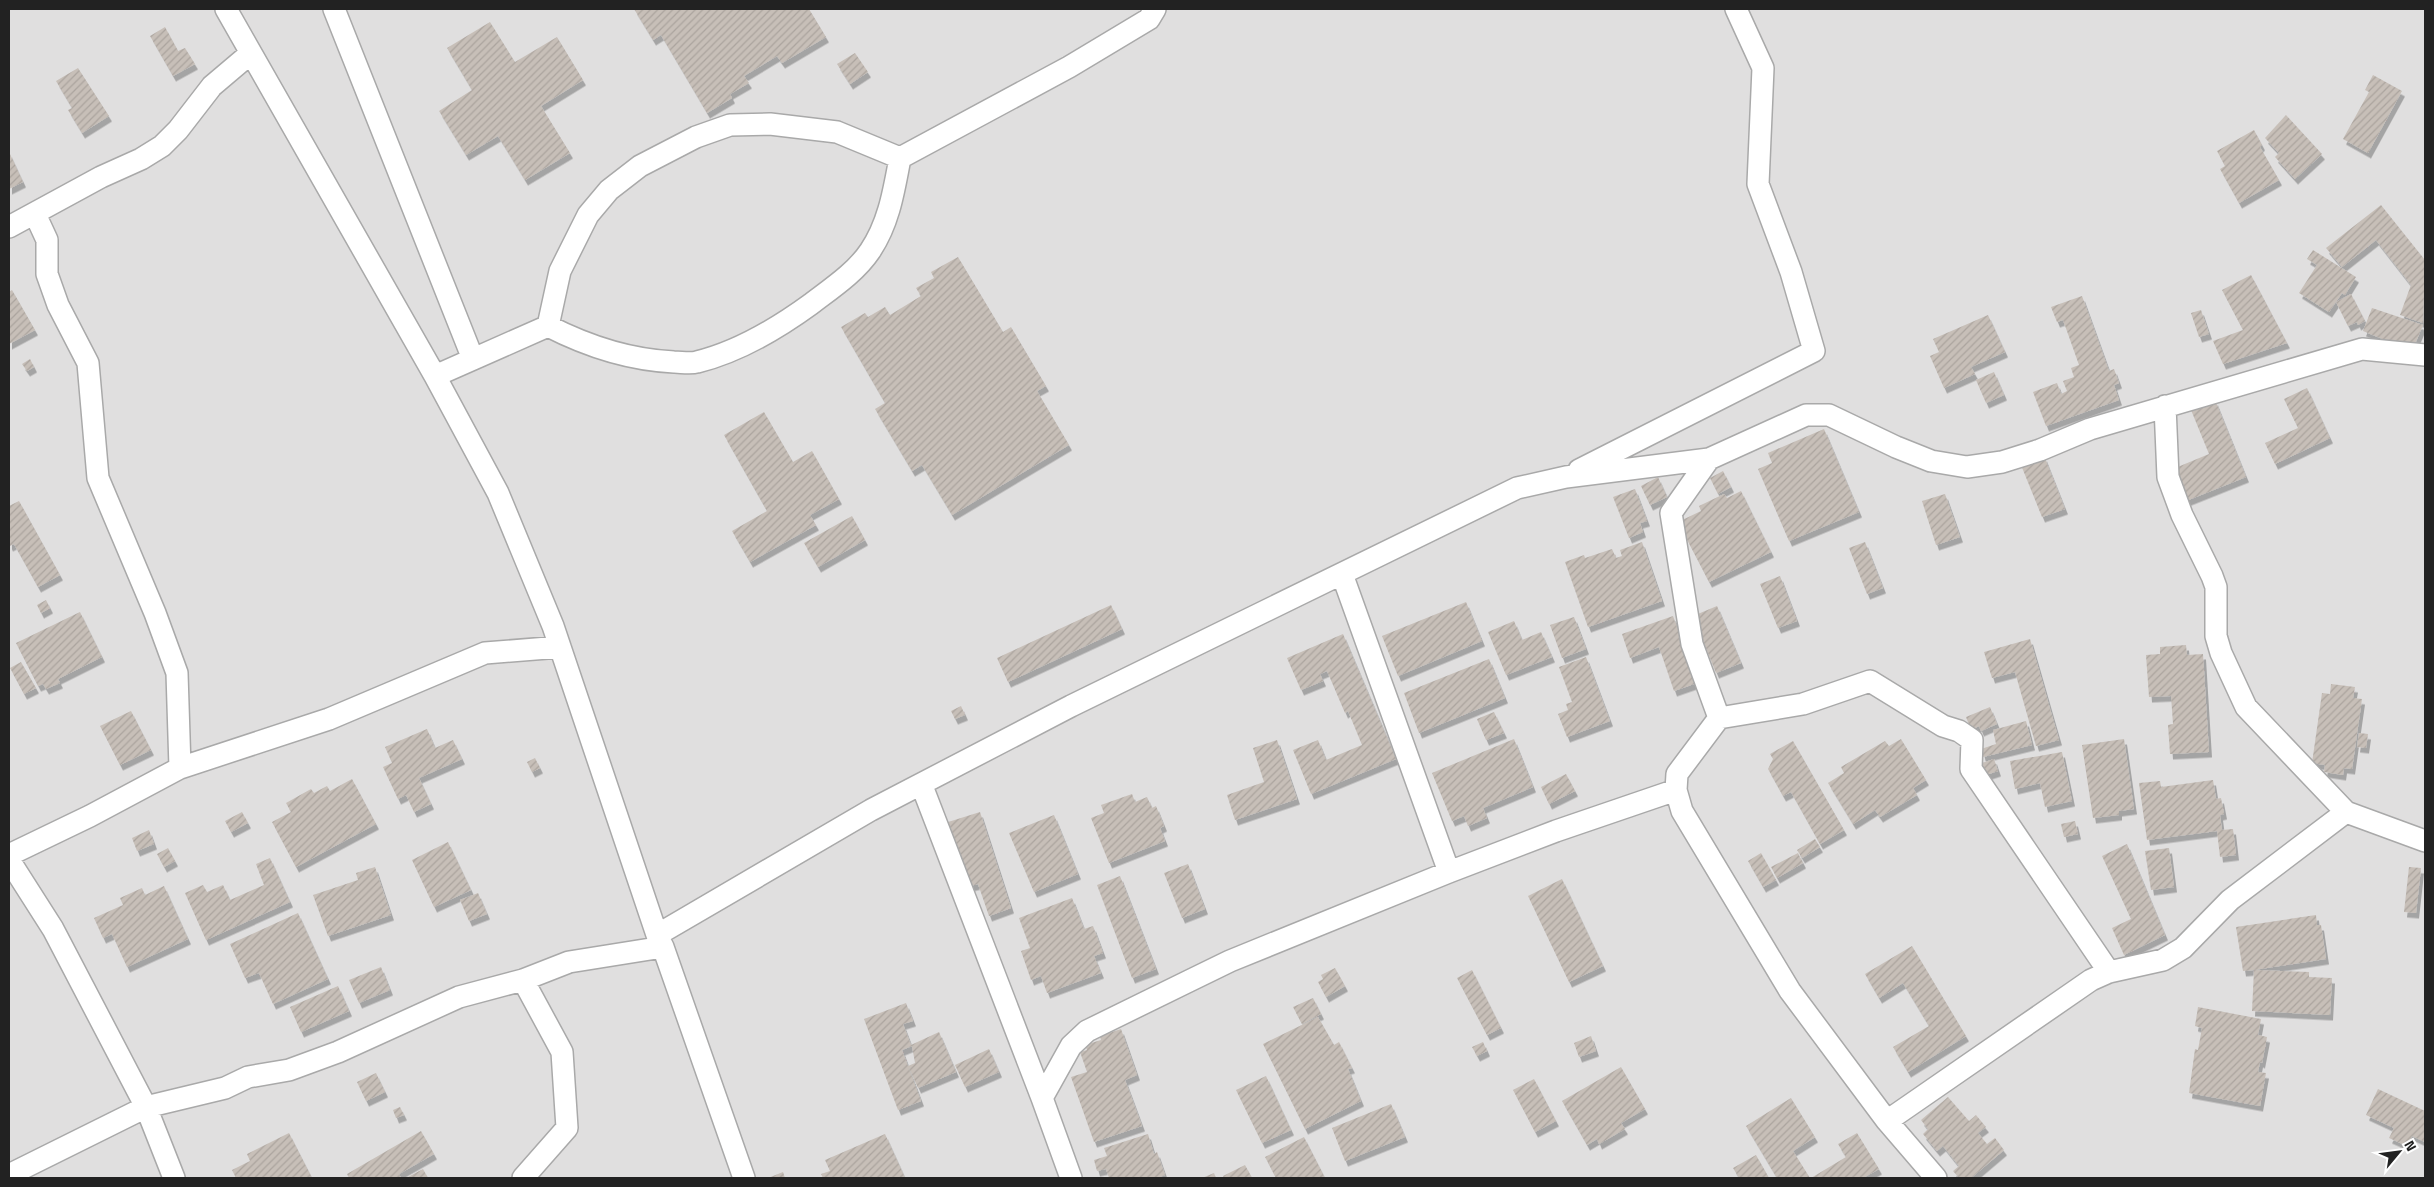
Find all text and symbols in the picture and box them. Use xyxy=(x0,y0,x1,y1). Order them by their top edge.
north arrow xyxy=(2374,1127,2424,1177)
text: N xyxy=(2399,1136,2422,1155)

